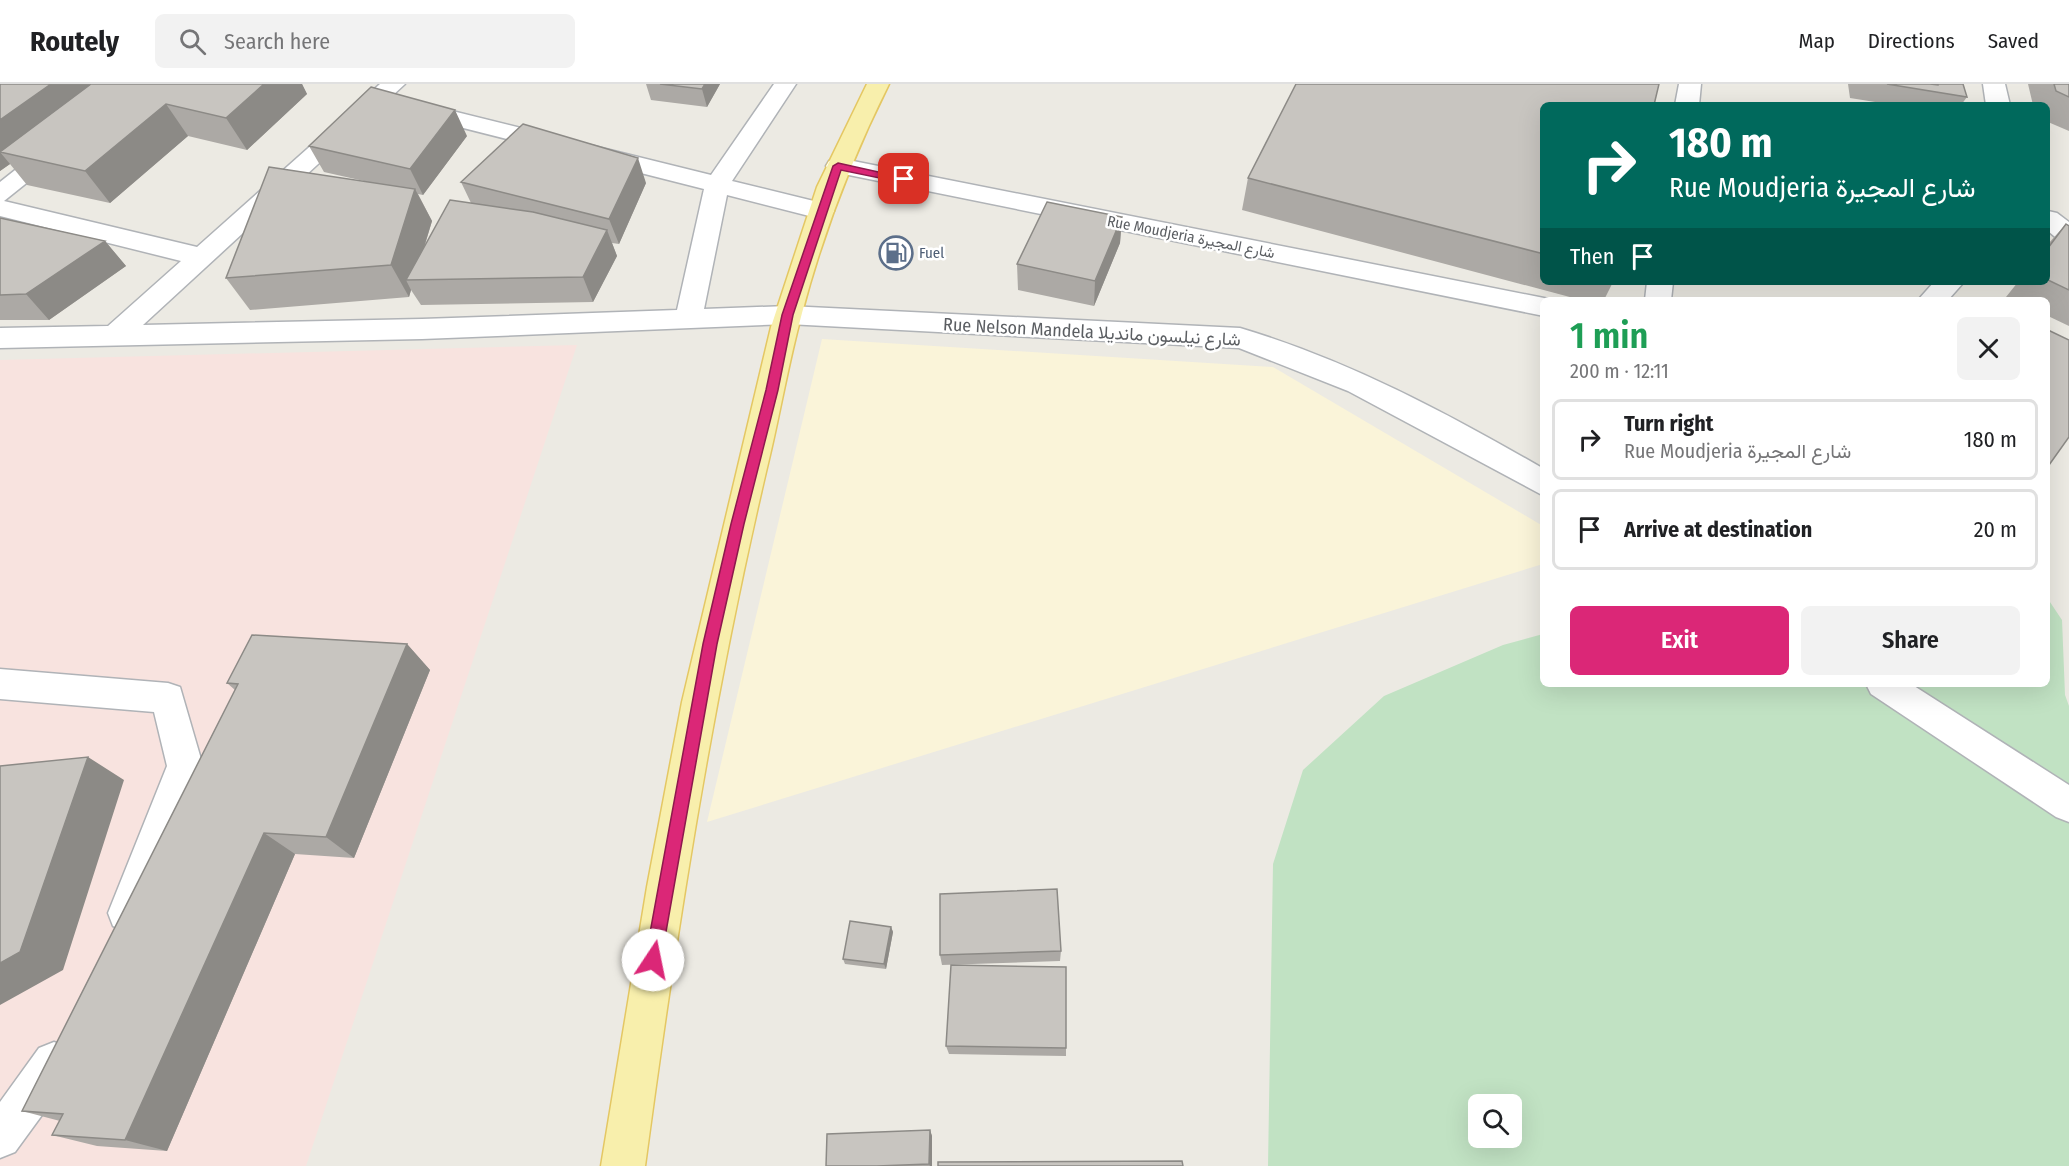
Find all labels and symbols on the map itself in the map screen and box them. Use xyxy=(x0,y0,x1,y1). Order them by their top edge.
pin xyxy=(878,153,929,204)
street label: Rue Moudjeria شارع المجيرة xyxy=(1105,212,1276,264)
fuel station icon: Fuel xyxy=(878,235,914,271)
place label: Fuel xyxy=(919,244,944,262)
street label: Rue Nelson Mandela شارع نيلسون مانديلا xyxy=(943,313,1241,352)
position arrow xyxy=(621,928,685,992)

